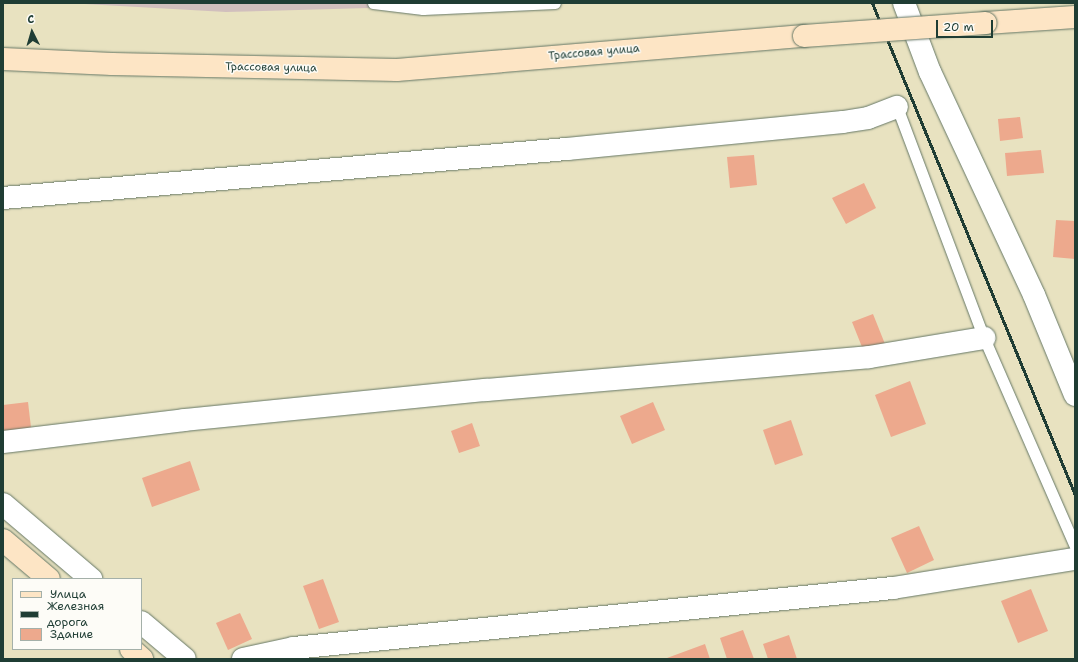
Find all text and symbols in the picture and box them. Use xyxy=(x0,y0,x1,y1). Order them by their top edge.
north arrow xyxy=(12,12,52,52)
text: С xyxy=(27,12,35,27)
scale bar xyxy=(938,12,995,38)
text: 20 m xyxy=(943,19,974,35)
street label: Трассовая улица xyxy=(548,42,640,64)
street label: Трассовая улица xyxy=(225,61,317,75)
legend xyxy=(12,578,142,650)
text: Улица xyxy=(50,586,86,602)
text: Железная дорога xyxy=(47,598,104,630)
text: Здание xyxy=(50,626,93,642)

